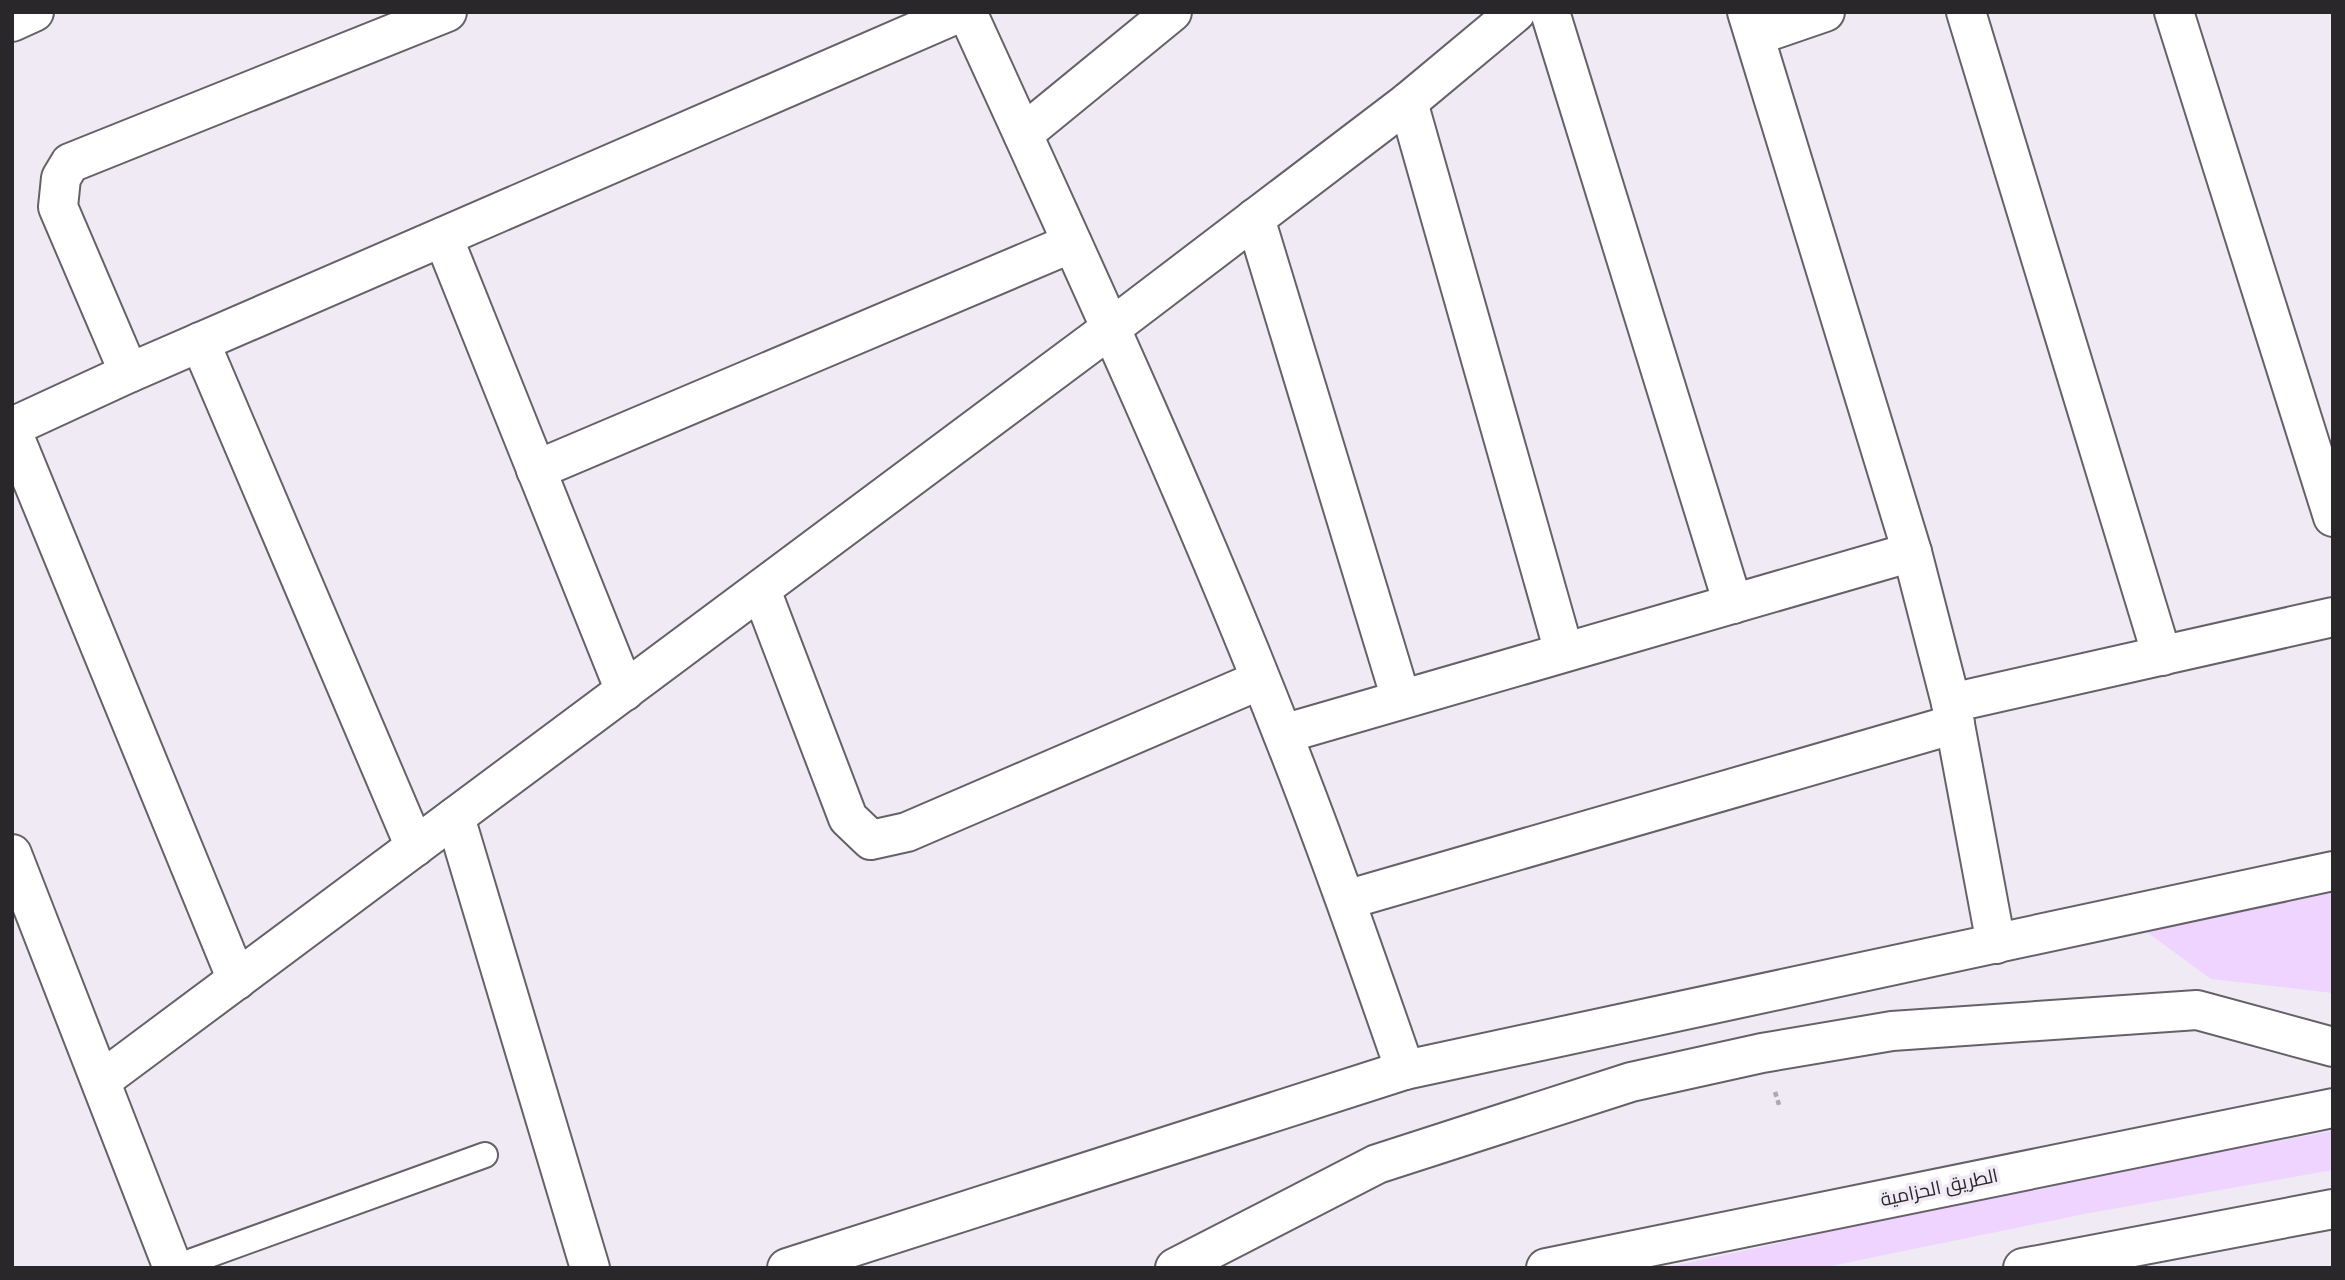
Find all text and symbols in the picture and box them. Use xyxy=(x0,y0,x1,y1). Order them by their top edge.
street label: الطريق الحزامية xyxy=(1878,1163,2000,1212)

